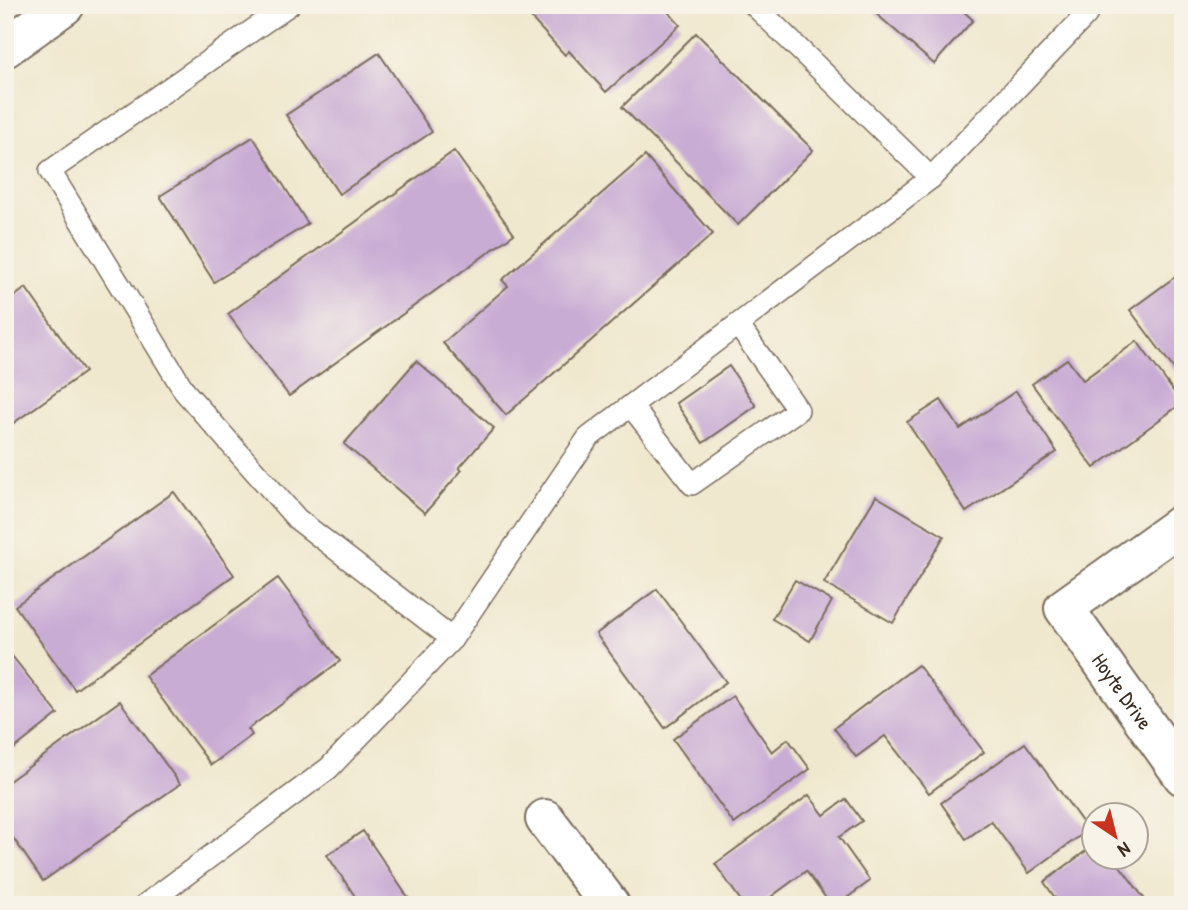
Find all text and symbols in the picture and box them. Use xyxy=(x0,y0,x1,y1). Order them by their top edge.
street label: Hoyte Drive xyxy=(1086,647,1160,735)
north arrow xyxy=(1080,802,1150,872)
text: N xyxy=(1113,836,1136,863)

